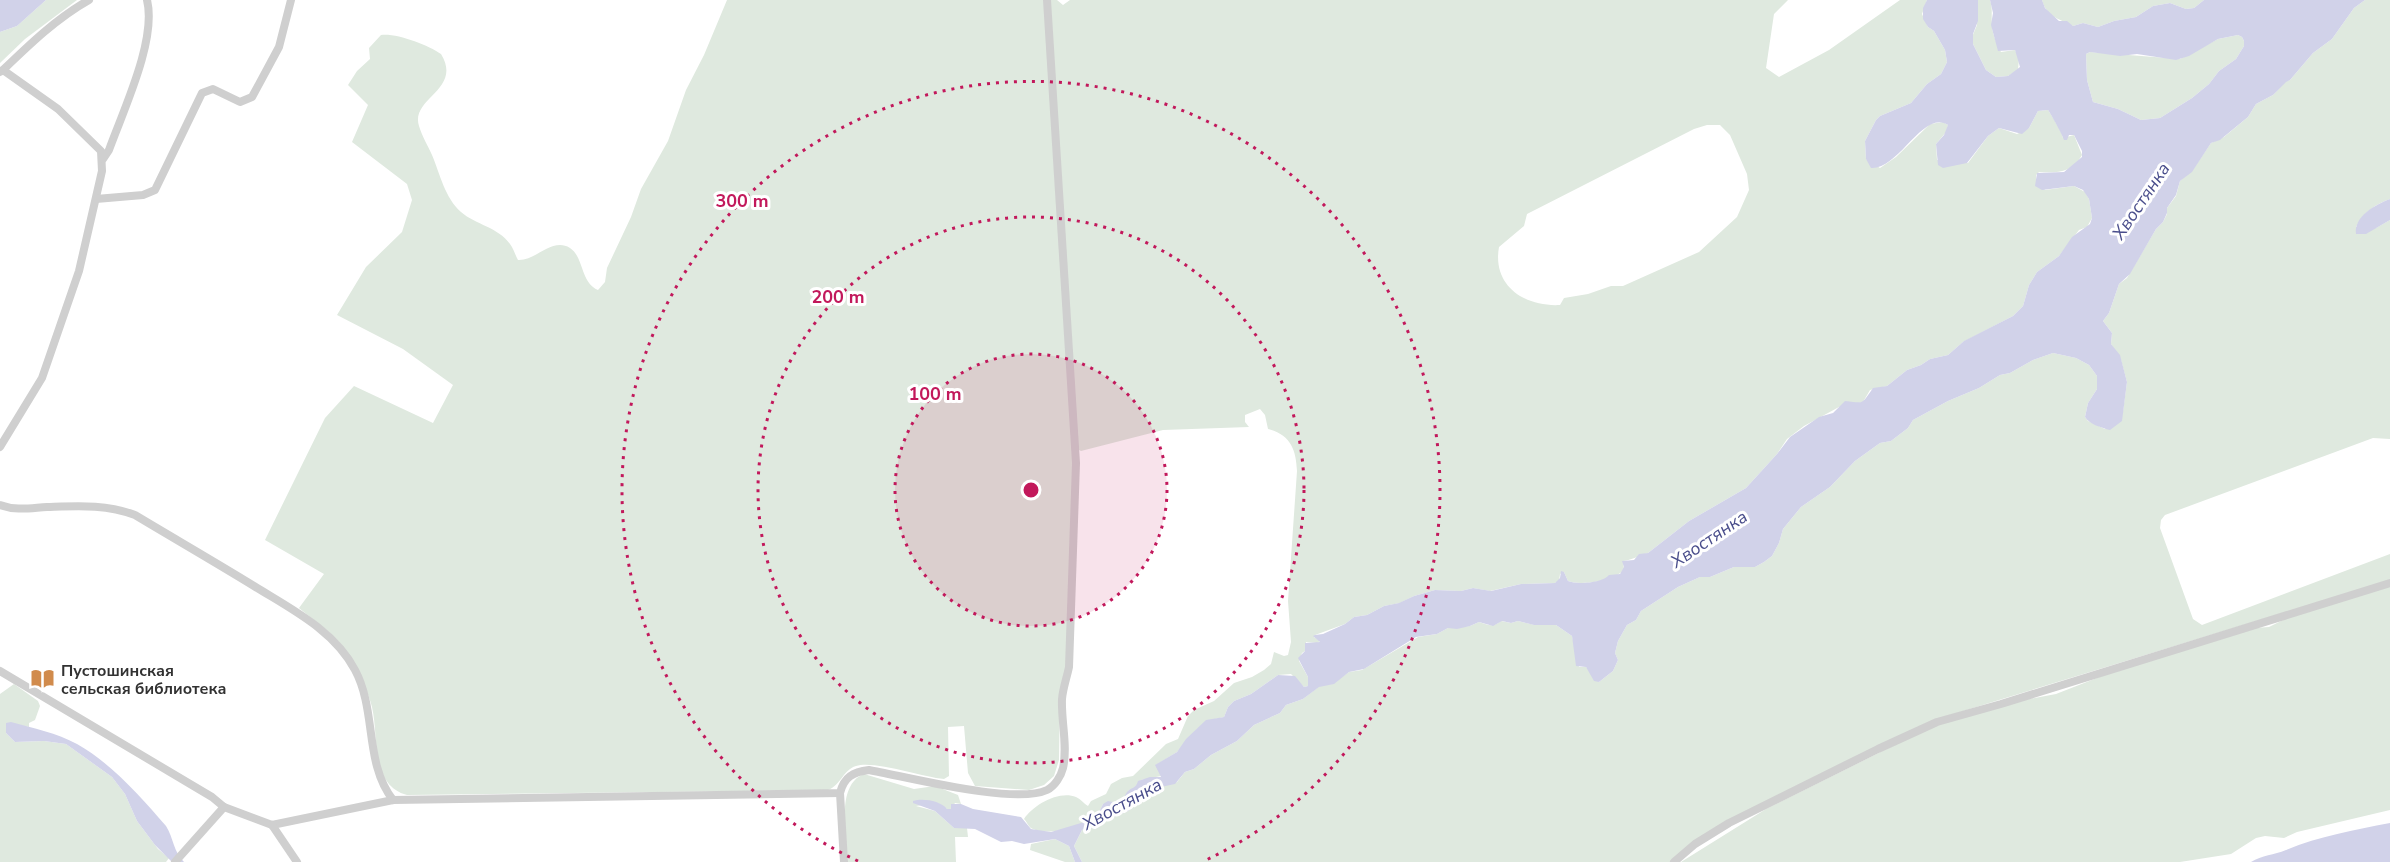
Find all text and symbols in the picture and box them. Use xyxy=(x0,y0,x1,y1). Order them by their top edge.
water label: Хвостянка xyxy=(2106,158,2175,245)
text: 300 m xyxy=(715,189,769,213)
text: 200 m xyxy=(811,285,865,309)
text: 100 m xyxy=(908,382,962,406)
centre of rings xyxy=(1021,480,1041,500)
water label: Хвостянка xyxy=(1665,505,1752,574)
place label: Пустошинская сельская библиотека xyxy=(61,660,226,700)
library icon: Пустошинская сельская библиотека xyxy=(30,666,56,692)
water label: Хвостянка xyxy=(1077,772,1166,836)

